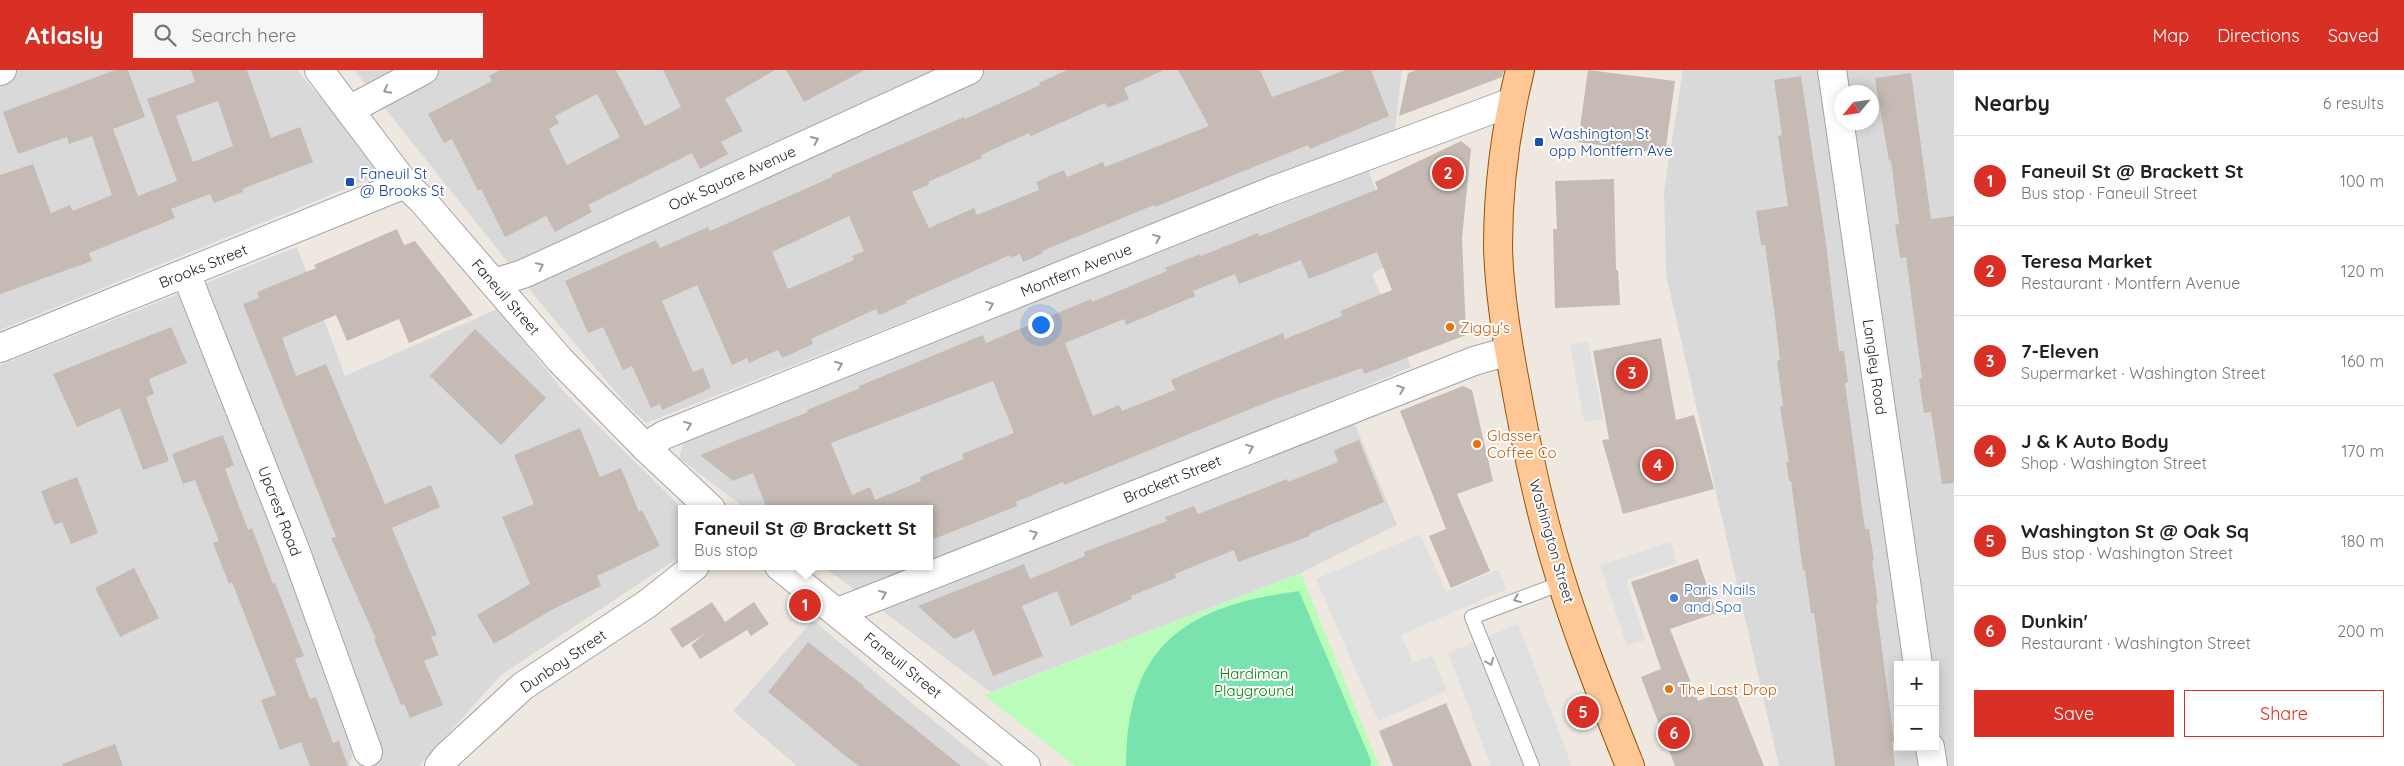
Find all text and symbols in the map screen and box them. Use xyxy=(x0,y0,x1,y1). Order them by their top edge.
search box xyxy=(133,13,483,58)
text: Atlasly xyxy=(25,20,103,50)
icon: search xyxy=(151,21,179,49)
text: Search here xyxy=(191,23,296,47)
text: Map xyxy=(2152,24,2189,47)
text: Directions xyxy=(2217,24,2300,47)
text: Saved xyxy=(2328,24,2379,47)
one-way arrow xyxy=(383,84,392,94)
north arrow xyxy=(1834,85,1879,130)
text: Nearby xyxy=(1974,90,2050,116)
text: 6 results xyxy=(2323,93,2384,113)
place label: Washington St opp Montfern Ave xyxy=(1549,124,1673,160)
one-way arrow xyxy=(810,136,819,147)
marker: Washington St opp Montfern Ave xyxy=(1533,136,1545,148)
street label: Oak Square Avenue xyxy=(665,141,799,215)
pin: 2 xyxy=(1432,154,1464,192)
text: Faneuil St @ Brackett St xyxy=(2021,159,2244,183)
place label: Faneuil St @ Brooks St xyxy=(360,164,445,200)
text: 1 xyxy=(1987,171,1993,191)
text: 100 m xyxy=(2340,171,2384,191)
marker: Faneuil St @ Brooks St xyxy=(344,176,356,188)
text: Bus stop · Faneuil Street xyxy=(2021,183,2197,203)
one-way arrow xyxy=(1152,233,1161,244)
street label: Montfern Avenue xyxy=(1018,239,1134,301)
street label: Brooks Street xyxy=(156,240,250,292)
text: Teresa Market xyxy=(2021,249,2153,273)
street label: Faneuil Street xyxy=(468,255,544,339)
text: 2 xyxy=(1985,261,1995,281)
text: 120 m xyxy=(2341,261,2384,281)
one-way arrow xyxy=(535,262,544,273)
text: Restaurant · Montfern Avenue xyxy=(2021,273,2240,293)
one-way arrow xyxy=(985,301,994,311)
your location xyxy=(1028,312,1054,338)
place label: Ziggy's xyxy=(1460,318,1510,337)
street label: Langley Road xyxy=(1859,318,1891,416)
marker: Ziggy's xyxy=(1444,321,1456,333)
text: 7-Eleven xyxy=(2021,339,2099,363)
text: 3 xyxy=(1986,351,1994,371)
text: 160 m xyxy=(2341,351,2384,371)
pin: 3 xyxy=(1616,354,1648,392)
one-way arrow xyxy=(834,361,843,372)
text: Supermarket · Washington Street xyxy=(2021,363,2266,383)
one-way arrow xyxy=(1397,385,1405,395)
one-way arrow xyxy=(683,421,692,431)
place label: Glasser Coffee Co xyxy=(1487,426,1557,462)
text: J & K Auto Body xyxy=(2021,429,2169,453)
marker: Glasser Coffee Co xyxy=(1471,438,1483,450)
text: 4 xyxy=(1985,441,1995,461)
text: 170 m xyxy=(2341,441,2384,461)
one-way arrow xyxy=(1245,444,1254,454)
pin: 4 xyxy=(1642,446,1674,484)
street label: Brackett Street xyxy=(1120,451,1224,507)
text: Shop · Washington Street xyxy=(2021,453,2207,473)
street label: Upcrest Road xyxy=(254,463,306,559)
street label: Washington Street xyxy=(1525,477,1579,605)
popup xyxy=(678,505,933,570)
text: Faneuil St @ Brackett St xyxy=(694,516,917,540)
text: Washington St @ Oak Sq xyxy=(2021,519,2249,543)
one-way arrow xyxy=(1029,530,1038,540)
text: 5 xyxy=(1985,531,1995,551)
text: 180 m xyxy=(2341,531,2384,551)
text: Bus stop xyxy=(694,540,758,560)
text: Bus stop · Washington Street xyxy=(2021,543,2233,563)
place label: Paris Nails and Spa xyxy=(1684,580,1756,616)
pin: 1 xyxy=(789,586,821,624)
one-way arrow xyxy=(878,589,887,600)
marker: Paris Nails and Spa xyxy=(1668,592,1680,604)
one-way arrow xyxy=(1513,593,1522,603)
text: Dunkin' xyxy=(2021,609,2088,633)
text: 6 xyxy=(1986,621,1994,641)
text: 200 m xyxy=(2337,621,2384,641)
street label: Dunboy Street xyxy=(516,625,610,697)
street label: Faneuil Street xyxy=(860,628,946,702)
text: Restaurant · Washington Street xyxy=(2021,633,2251,653)
one-way arrow xyxy=(1484,657,1495,666)
map controls xyxy=(1894,661,1939,751)
button: + xyxy=(1894,661,1939,706)
park label: Hardiman Playground xyxy=(1214,664,1294,700)
place label: The Last Drop xyxy=(1679,680,1777,699)
marker: The Last Drop xyxy=(1663,683,1675,695)
button: Save xyxy=(1974,690,2174,737)
button: Share xyxy=(2184,690,2384,737)
pin: 5 xyxy=(1567,693,1599,731)
button: − xyxy=(1894,706,1939,751)
pin: 6 xyxy=(1658,714,1690,752)

